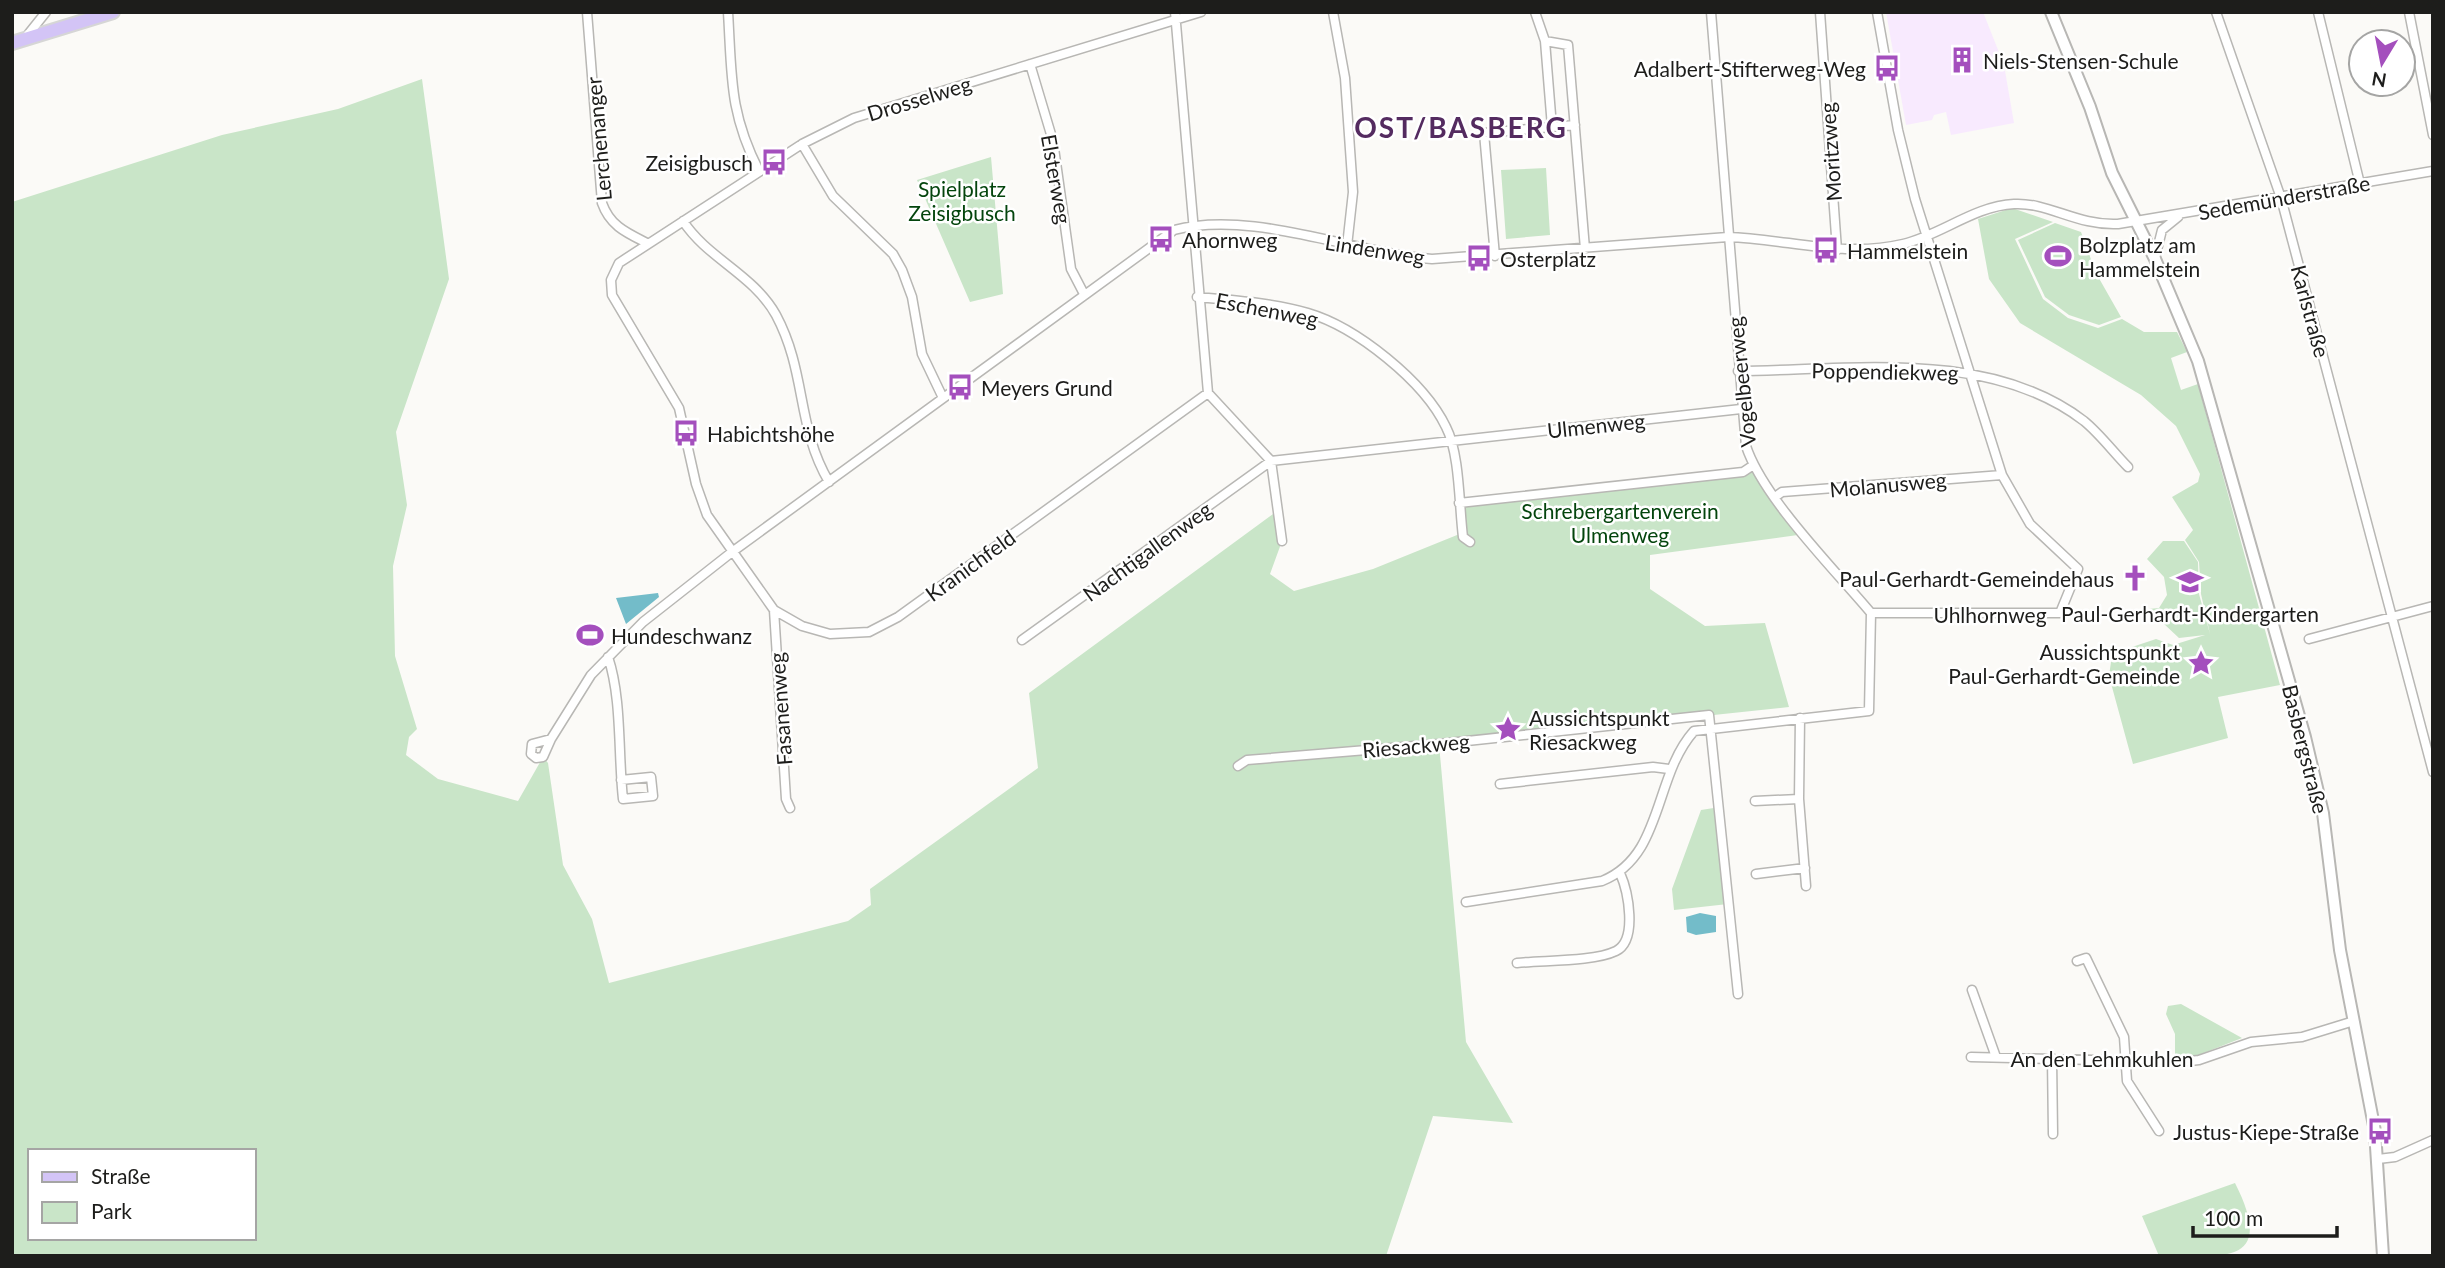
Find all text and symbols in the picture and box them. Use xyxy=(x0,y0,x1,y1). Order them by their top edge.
north arrow xyxy=(2347,28,2417,98)
building icon: Niels-Stensen-Schule xyxy=(1947,45,1977,75)
place label: Niels-Stensen-Schule xyxy=(1983,48,2179,73)
bus stop icon: Adalbert-Stifterweg-Weg xyxy=(1872,53,1902,83)
place label: Adalbert-Stifterweg-Weg xyxy=(1634,56,1866,81)
text: N xyxy=(2370,68,2388,93)
street label: Drosselweg xyxy=(864,70,974,126)
street label: Lerchenanger xyxy=(580,76,616,202)
street label: Moritzweg xyxy=(1814,102,1846,202)
district label: OST/BASBERG xyxy=(1354,110,1568,144)
street label: Elsterweg xyxy=(1037,132,1077,226)
bus stop icon: Zeisigbusch xyxy=(759,147,789,177)
place label: Zeisigbusch xyxy=(645,150,753,175)
street label: Sedemünderstraße xyxy=(2196,170,2372,224)
park label: Spielplatz Zeisigbusch xyxy=(908,176,1016,225)
bus stop icon: Ahornweg xyxy=(1146,224,1176,254)
place label: Ahornweg xyxy=(1182,227,1278,252)
street label: Lindenweg xyxy=(1323,229,1427,269)
place label: Bolzplatz am Hammelstein xyxy=(2079,232,2200,281)
bus stop icon: Hammelstein xyxy=(1811,235,1841,265)
place label: Hammelstein xyxy=(1847,238,1968,263)
sports icon: Bolzplatz am Hammelstein xyxy=(2043,241,2073,271)
bus stop icon: Osterplatz xyxy=(1464,243,1494,273)
place label: Osterplatz xyxy=(1500,246,1596,271)
street label: Karlstraße xyxy=(2287,262,2335,360)
street label: Eschenweg xyxy=(1214,287,1320,331)
street label: Vogelbeerweg xyxy=(1722,315,1760,449)
street label: Poppendiekweg xyxy=(1811,357,1959,385)
bus stop icon: Meyers Grund xyxy=(945,372,975,402)
place label: Meyers Grund xyxy=(981,375,1113,400)
street label: Ulmenweg xyxy=(1546,407,1646,443)
bus stop icon: Habichtshöhe xyxy=(671,418,701,448)
place label: Habichtshöhe xyxy=(707,421,835,446)
street label: Molanusweg xyxy=(1828,466,1948,502)
street label: Nachtigallenweg xyxy=(1078,496,1216,606)
park label: Schrebergartenverein Ulmenweg xyxy=(1521,498,1719,547)
street label: Kranichfeld xyxy=(920,524,1020,606)
church icon: Paul-Gerhardt-Gemeindehaus xyxy=(2120,563,2150,593)
place label: Paul-Gerhardt-Gemeindehaus xyxy=(1839,566,2114,591)
school or university icon: Paul-Gerhardt-Kindergarten xyxy=(2175,567,2205,597)
place label: Paul-Gerhardt-Kindergarten xyxy=(2061,601,2319,626)
street label: Uhlhornweg xyxy=(1933,602,2047,627)
sports icon: Hundeschwanz xyxy=(575,620,605,650)
place label: Hundeschwanz xyxy=(611,623,752,648)
place label: Aussichtspunkt Paul-Gerhardt-Gemeinde xyxy=(1948,639,2180,688)
place icon: Aussichtspunkt Paul-Gerhardt-Gemeinde xyxy=(2186,648,2216,678)
street label: Fasanenweg xyxy=(764,652,796,766)
street label: Basbergstraße xyxy=(2278,682,2334,816)
place label: Aussichtspunkt Riesackweg xyxy=(1529,705,1670,754)
place icon: Aussichtspunkt Riesackweg xyxy=(1493,714,1523,744)
street label: Riesackweg xyxy=(1361,728,1471,762)
street label: An den Lehmkuhlen xyxy=(2010,1046,2194,1071)
bus stop icon: Justus-Kiepe-Straße xyxy=(2365,1116,2395,1146)
place label: Justus-Kiepe-Straße xyxy=(2173,1119,2359,1144)
legend xyxy=(28,1149,256,1240)
text: Straße xyxy=(91,1163,151,1188)
scale bar xyxy=(2193,1194,2336,1238)
text: Park xyxy=(91,1198,132,1223)
text: 100 m xyxy=(2204,1205,2263,1230)

